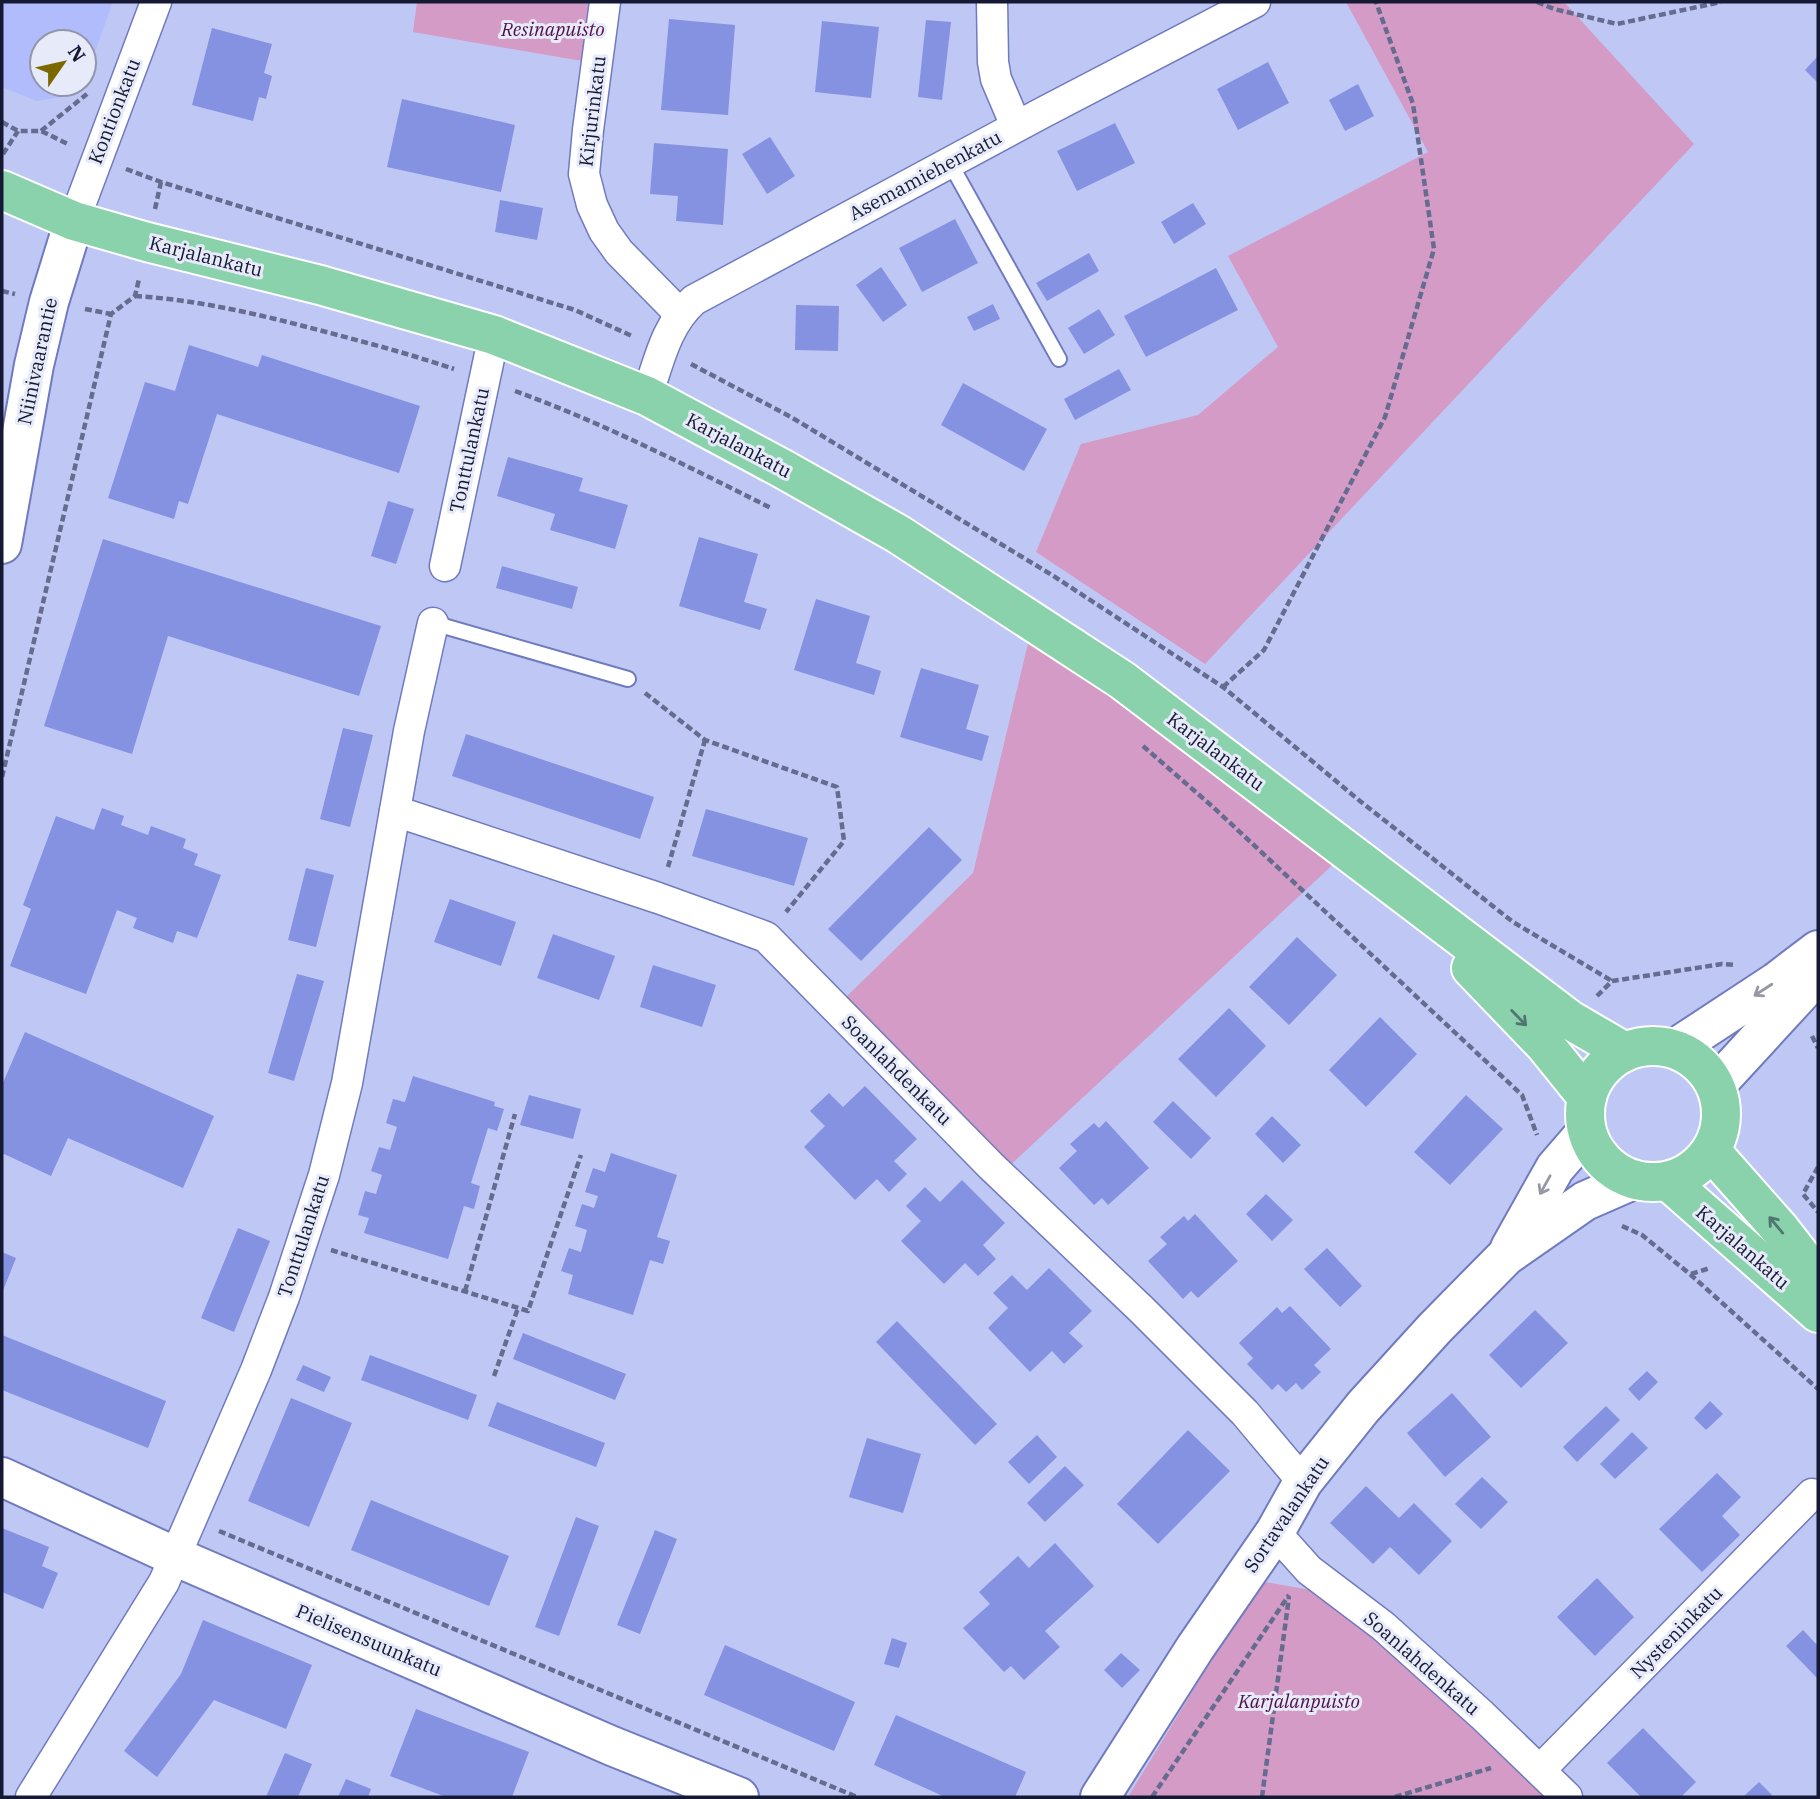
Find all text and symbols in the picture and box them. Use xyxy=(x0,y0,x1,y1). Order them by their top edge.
park label: Resinapuisto xyxy=(500,17,605,41)
north arrow xyxy=(28,28,98,98)
text: N xyxy=(63,41,91,66)
street label: Kirjurinkatu xyxy=(573,54,611,168)
street label: Kontionkatu xyxy=(83,55,145,167)
street label: Asemamiehenkatu xyxy=(845,125,1006,225)
street label: Karjalankatu xyxy=(147,230,265,282)
street label: Niinivaarantie xyxy=(12,295,62,427)
street label: Tonttulankatu xyxy=(444,385,494,515)
street label: Karjalankatu xyxy=(682,407,796,483)
street label: Karjalankatu xyxy=(1162,706,1270,796)
one-way arrow xyxy=(1754,983,1773,998)
one-way arrow xyxy=(1511,1009,1528,1026)
street label: Soanlahdenkatu xyxy=(837,1010,957,1130)
street label: Tonttulankatu xyxy=(272,1172,334,1300)
one-way arrow xyxy=(1538,1174,1551,1195)
street label: Karjalankatu xyxy=(1691,1200,1795,1294)
one-way arrow xyxy=(1768,1216,1784,1234)
street label: Sortavalankatu xyxy=(1238,1451,1334,1577)
street label: Nysteninkatu xyxy=(1625,1581,1727,1683)
street label: Pielisensuunkatu xyxy=(293,1598,446,1682)
street label: Soanlahdenkatu xyxy=(1359,1606,1485,1720)
park label: Karjalanpuisto xyxy=(1237,1689,1360,1713)

